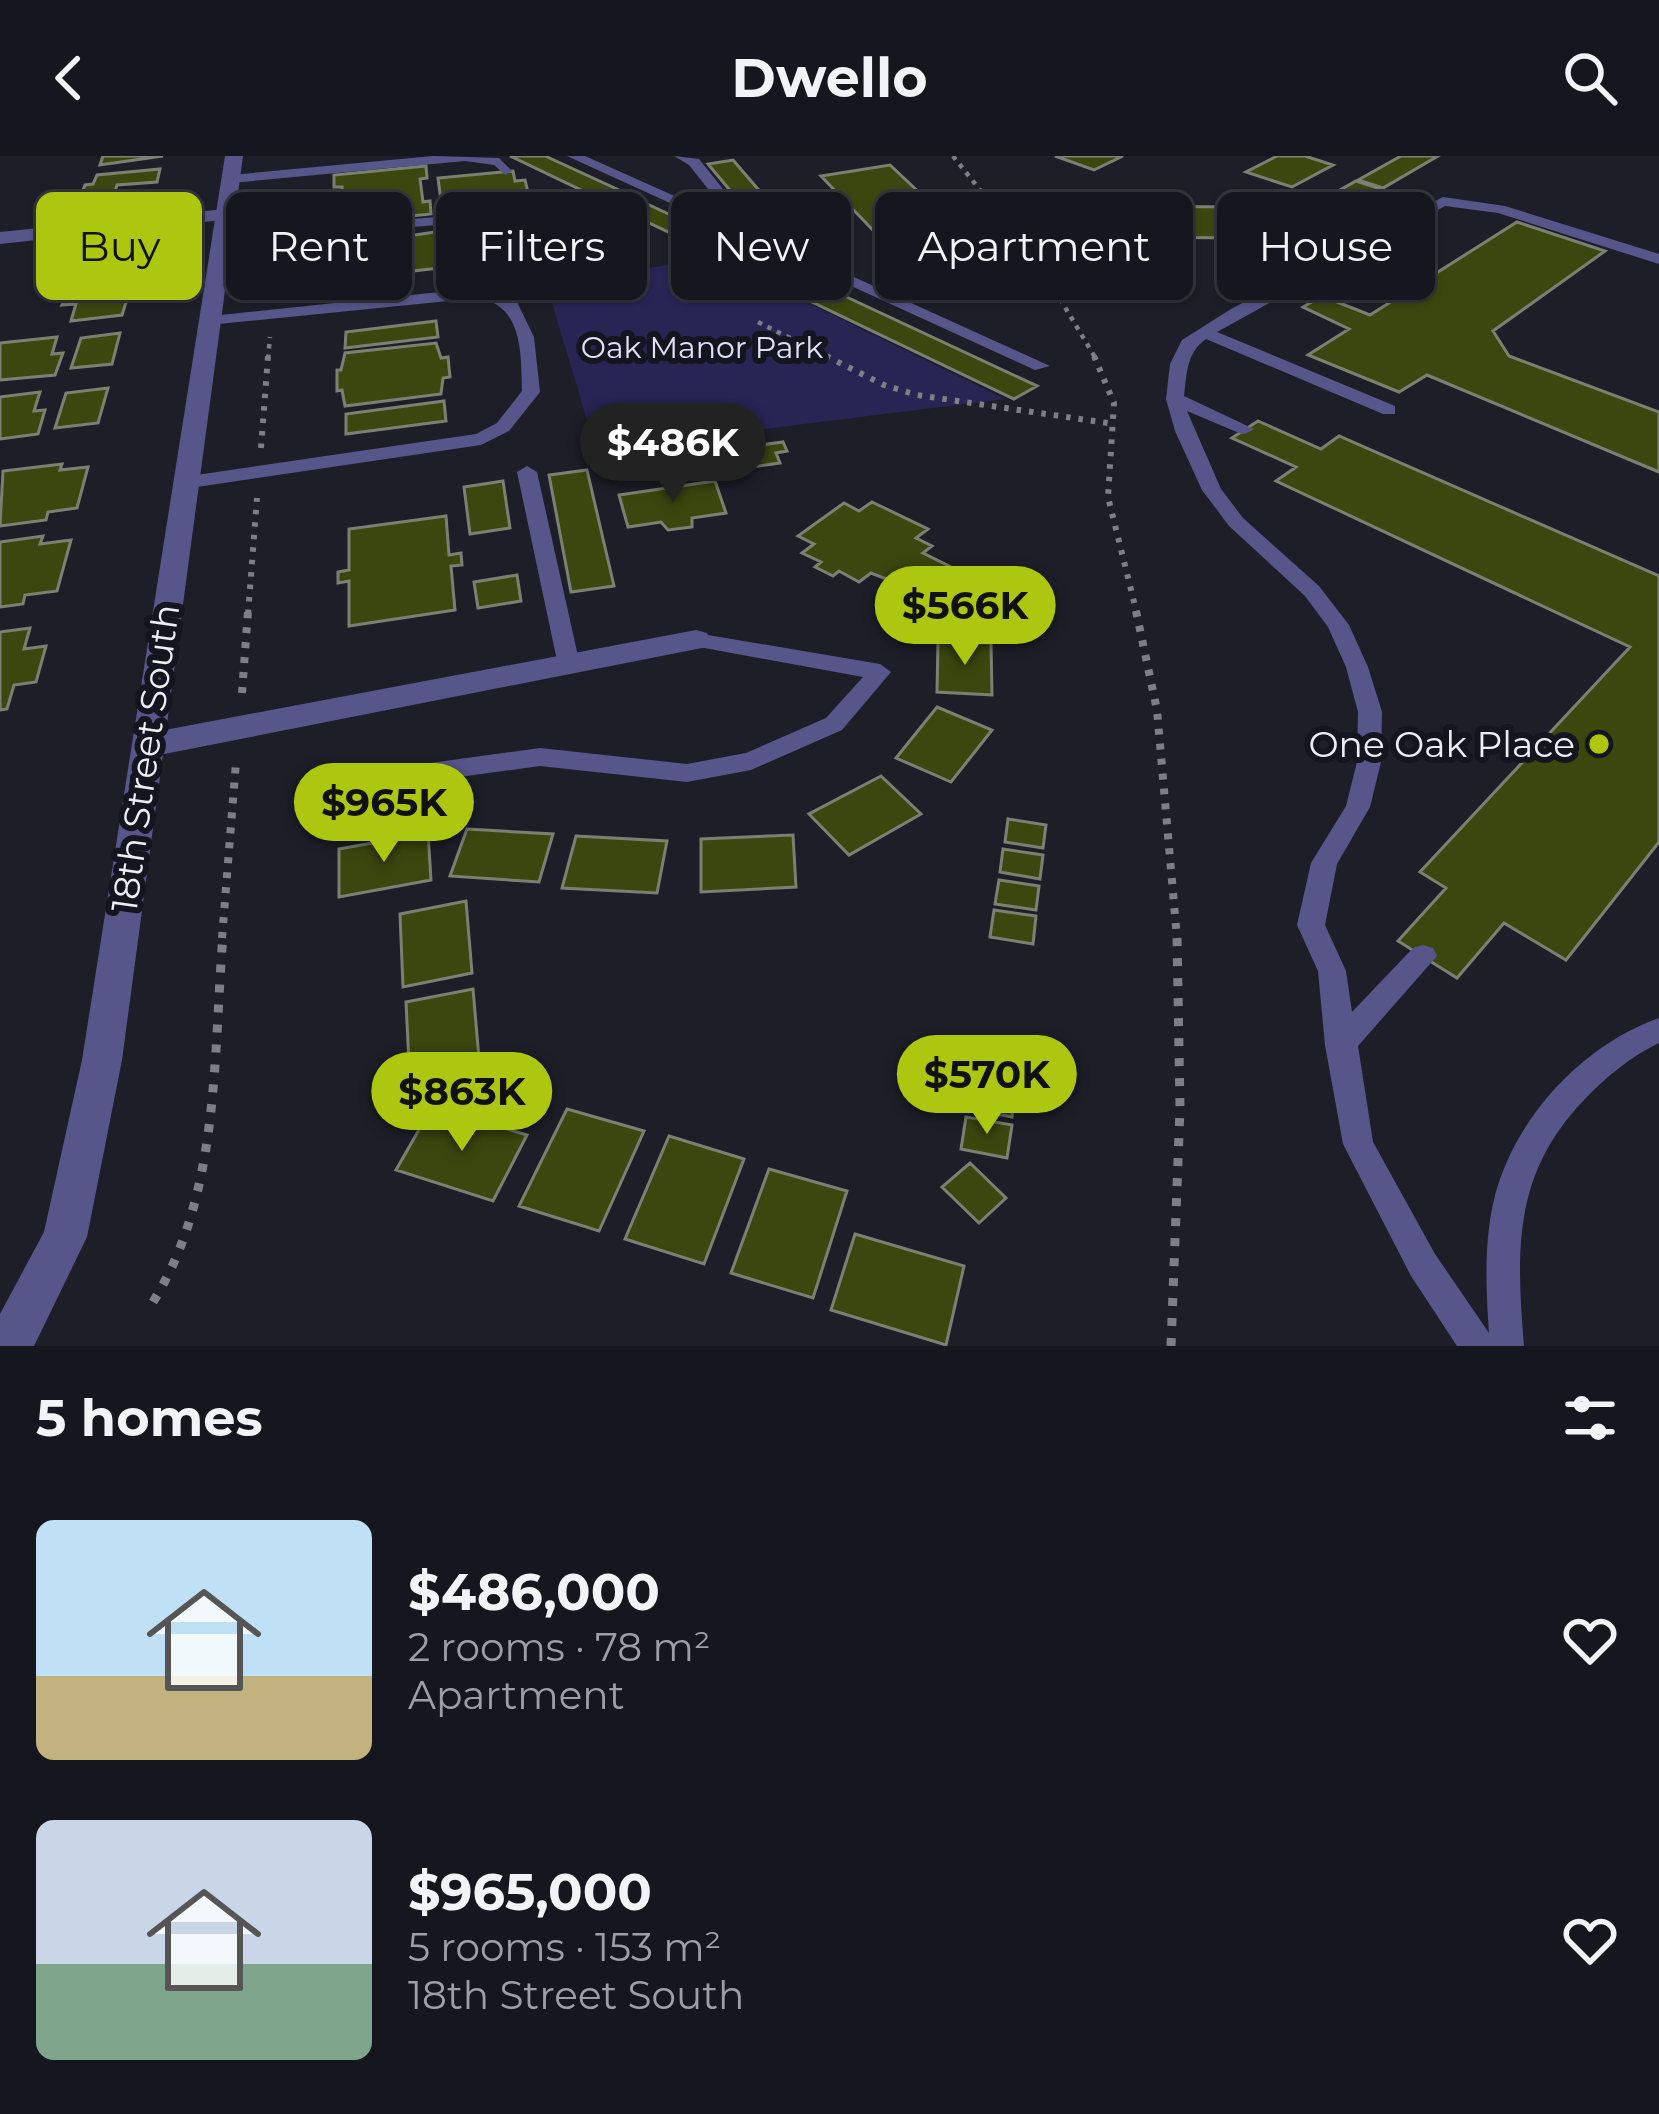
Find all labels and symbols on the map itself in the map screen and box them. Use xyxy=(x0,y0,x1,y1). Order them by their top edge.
park label: Oak Manor Park xyxy=(581,329,823,366)
pin: $486K xyxy=(589,403,757,505)
pin: $566K xyxy=(881,566,1049,668)
street label: 18th Street South xyxy=(102,601,188,915)
place label: One Oak Place xyxy=(1308,722,1575,766)
marker: One Oak Place xyxy=(1586,731,1612,757)
pin: $965K xyxy=(300,763,468,865)
pin: $570K xyxy=(903,1035,1071,1137)
pin: $863K xyxy=(378,1052,546,1154)

